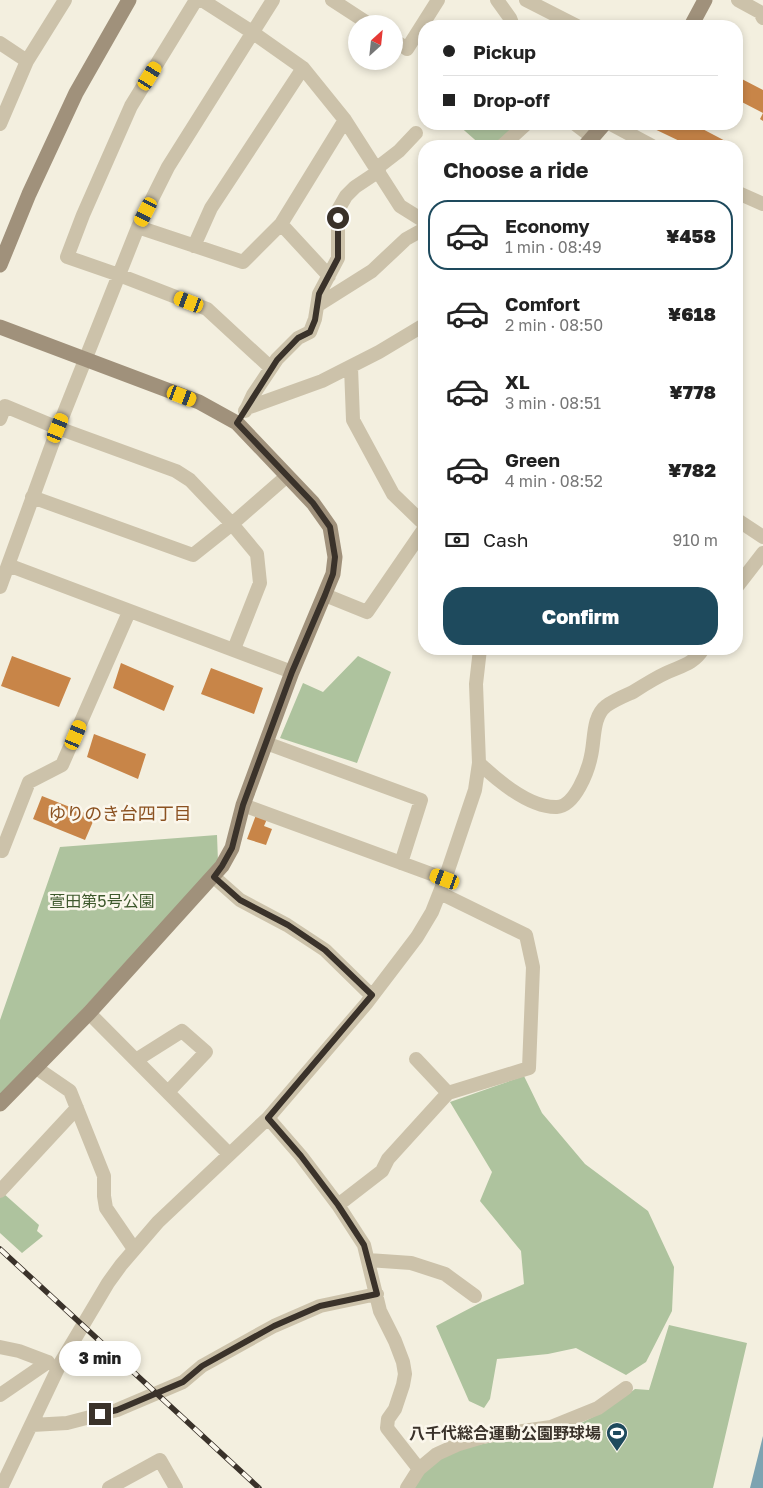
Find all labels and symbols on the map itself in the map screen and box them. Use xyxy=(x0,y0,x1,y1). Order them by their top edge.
north arrow xyxy=(348,15,402,70)
car xyxy=(135,59,164,93)
car xyxy=(132,195,159,229)
route start xyxy=(327,207,349,229)
car xyxy=(172,290,205,314)
car xyxy=(165,384,198,408)
car xyxy=(45,411,70,445)
car xyxy=(63,718,88,752)
district label: ゆりのき台四丁目 xyxy=(48,802,192,824)
car xyxy=(428,867,461,891)
park label: 萱田第5号公園 xyxy=(49,891,155,911)
callout: 3 min xyxy=(59,1342,141,1376)
route end xyxy=(89,1403,111,1425)
sports icon: 八千代総合運動公園野球場 xyxy=(605,1421,629,1452)
place label: 八千代総合運動公園野球場 xyxy=(409,1423,601,1443)

